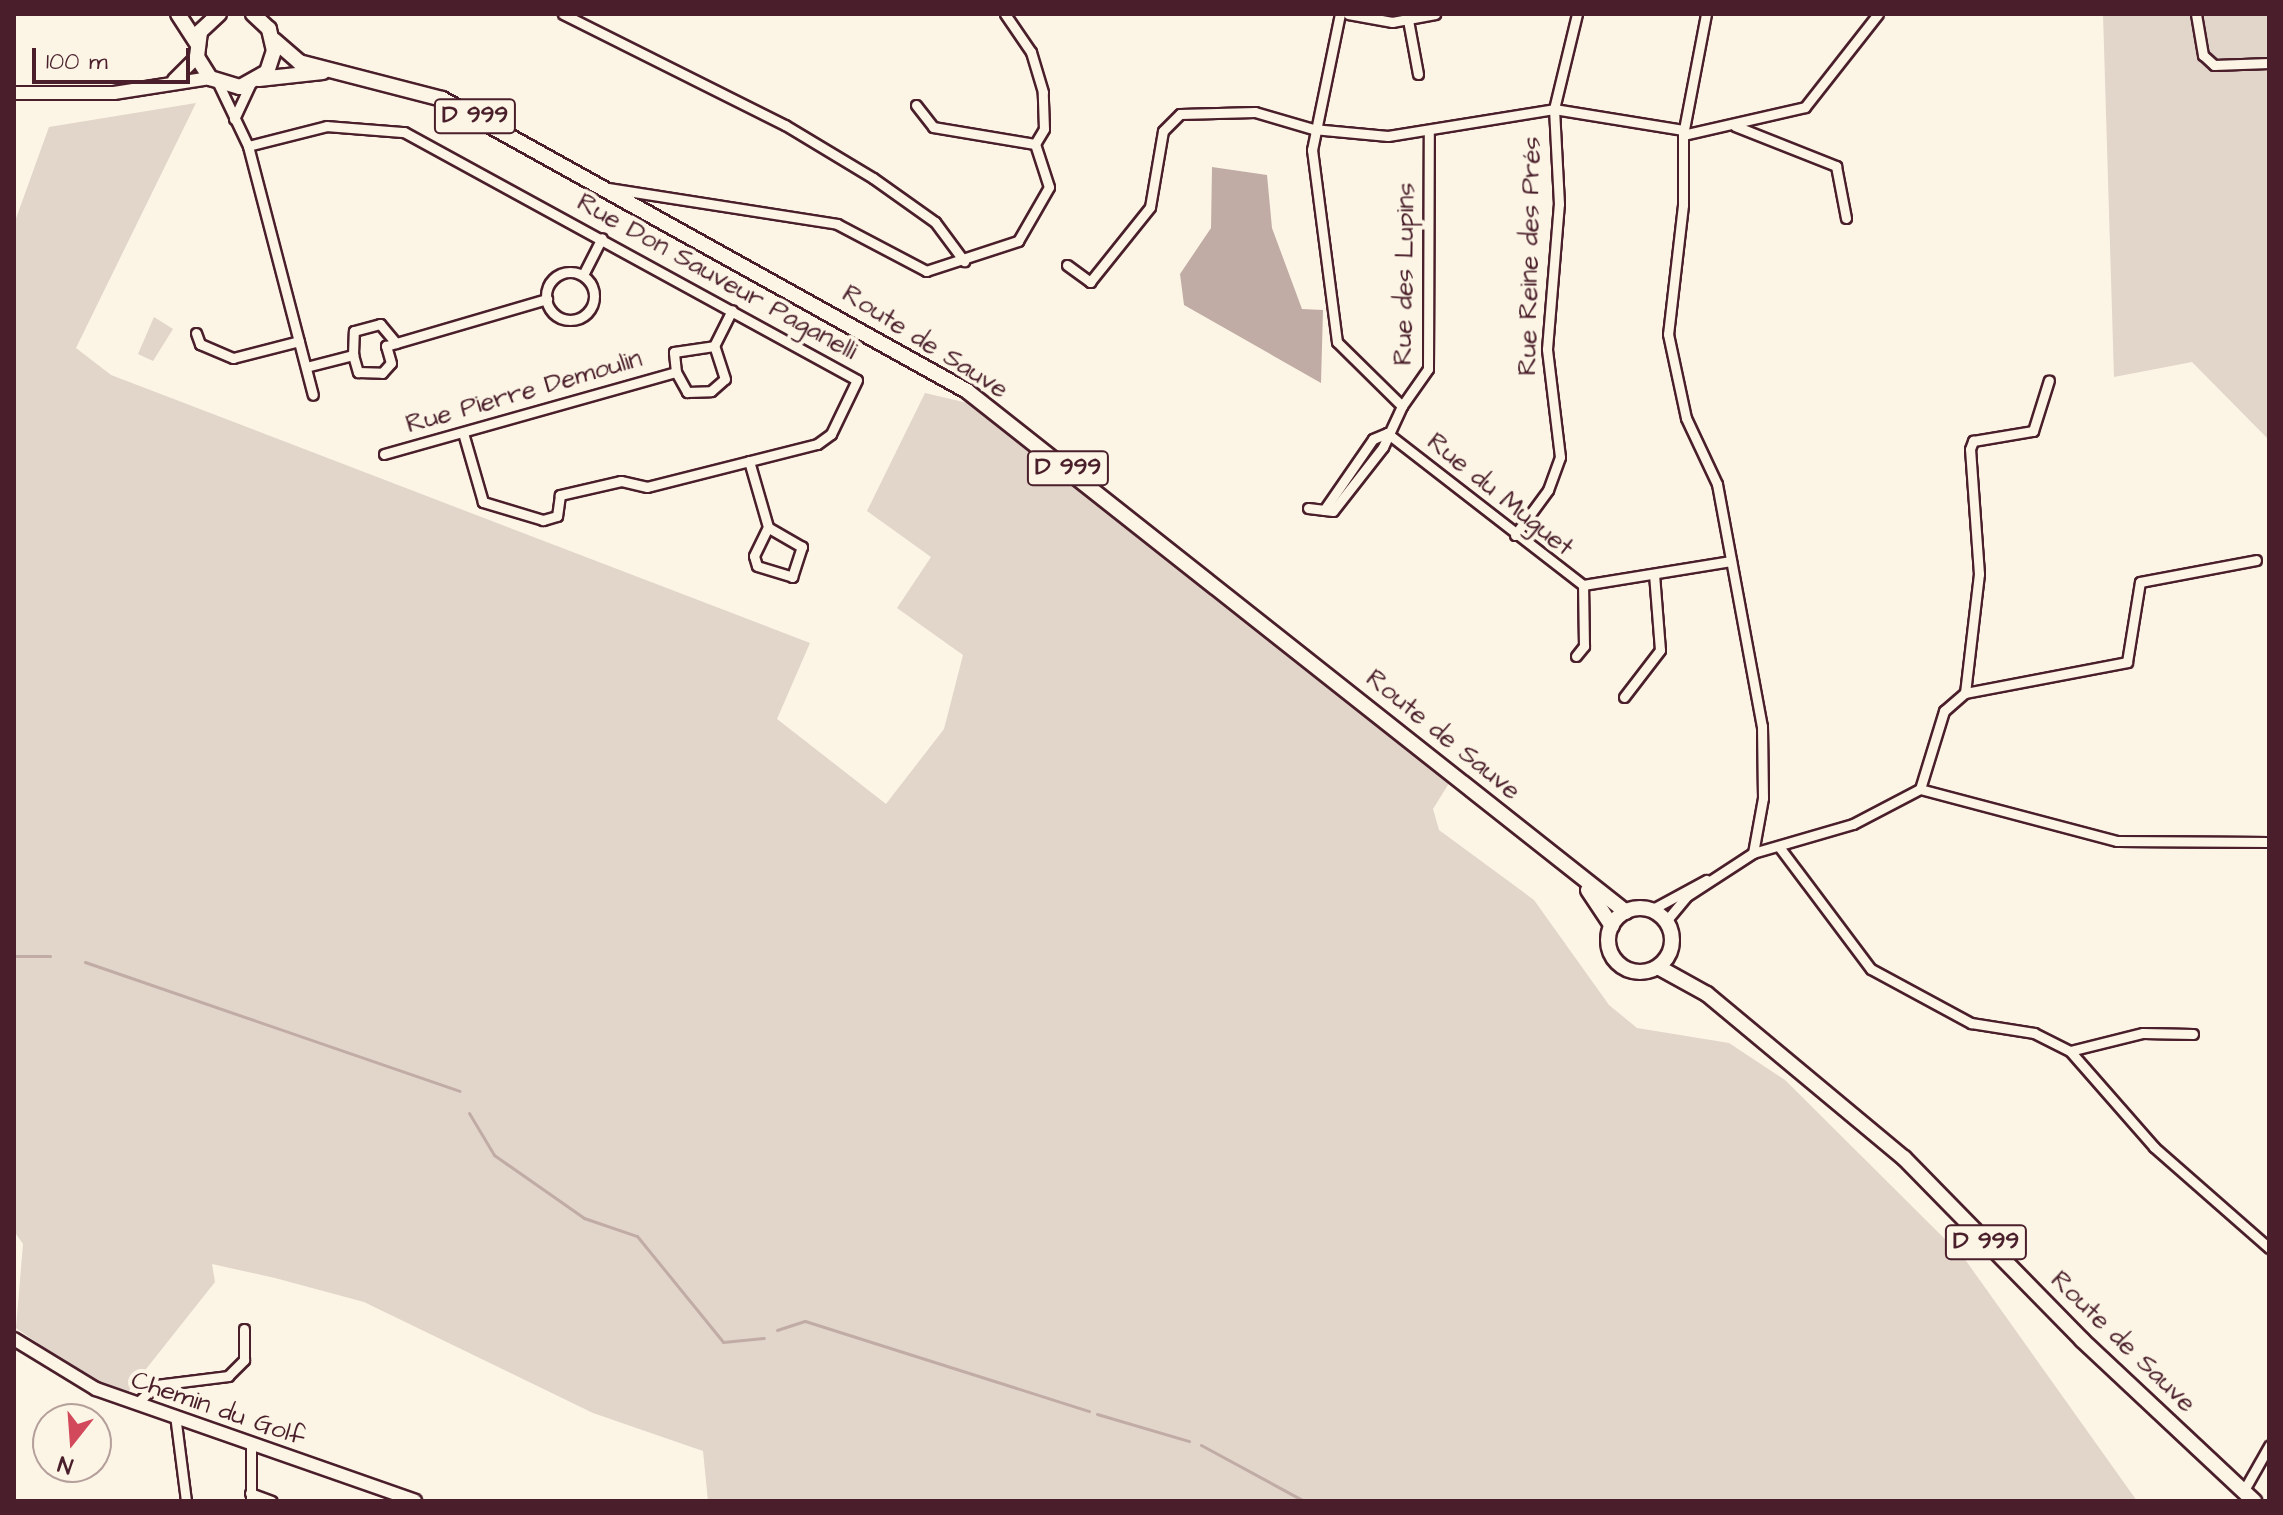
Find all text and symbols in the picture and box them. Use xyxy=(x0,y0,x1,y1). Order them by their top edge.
scale bar xyxy=(36,32,194,82)
text: 100 m xyxy=(46,45,108,79)
road number: D 999 xyxy=(433,96,517,136)
street label: Rue Reine des Prés xyxy=(1512,136,1548,376)
street label: Rue des Lupins xyxy=(1388,182,1422,366)
street label: Rue Don Sauveur Paganelli xyxy=(572,187,862,367)
street label: Route de Sauve xyxy=(836,278,1014,406)
street label: Rue Pierre Demoulin xyxy=(402,343,646,441)
street label: Rue du Muguet xyxy=(1421,427,1579,563)
road number: D 999 xyxy=(1026,448,1110,488)
street label: Route de Sauve xyxy=(1359,663,1527,807)
road number: D 999 xyxy=(1944,1222,2028,1262)
street label: Route de Sauve xyxy=(2044,1265,2202,1419)
street label: Chemin du Golf xyxy=(127,1365,309,1453)
north arrow xyxy=(32,1403,112,1483)
text: N xyxy=(54,1448,77,1481)

